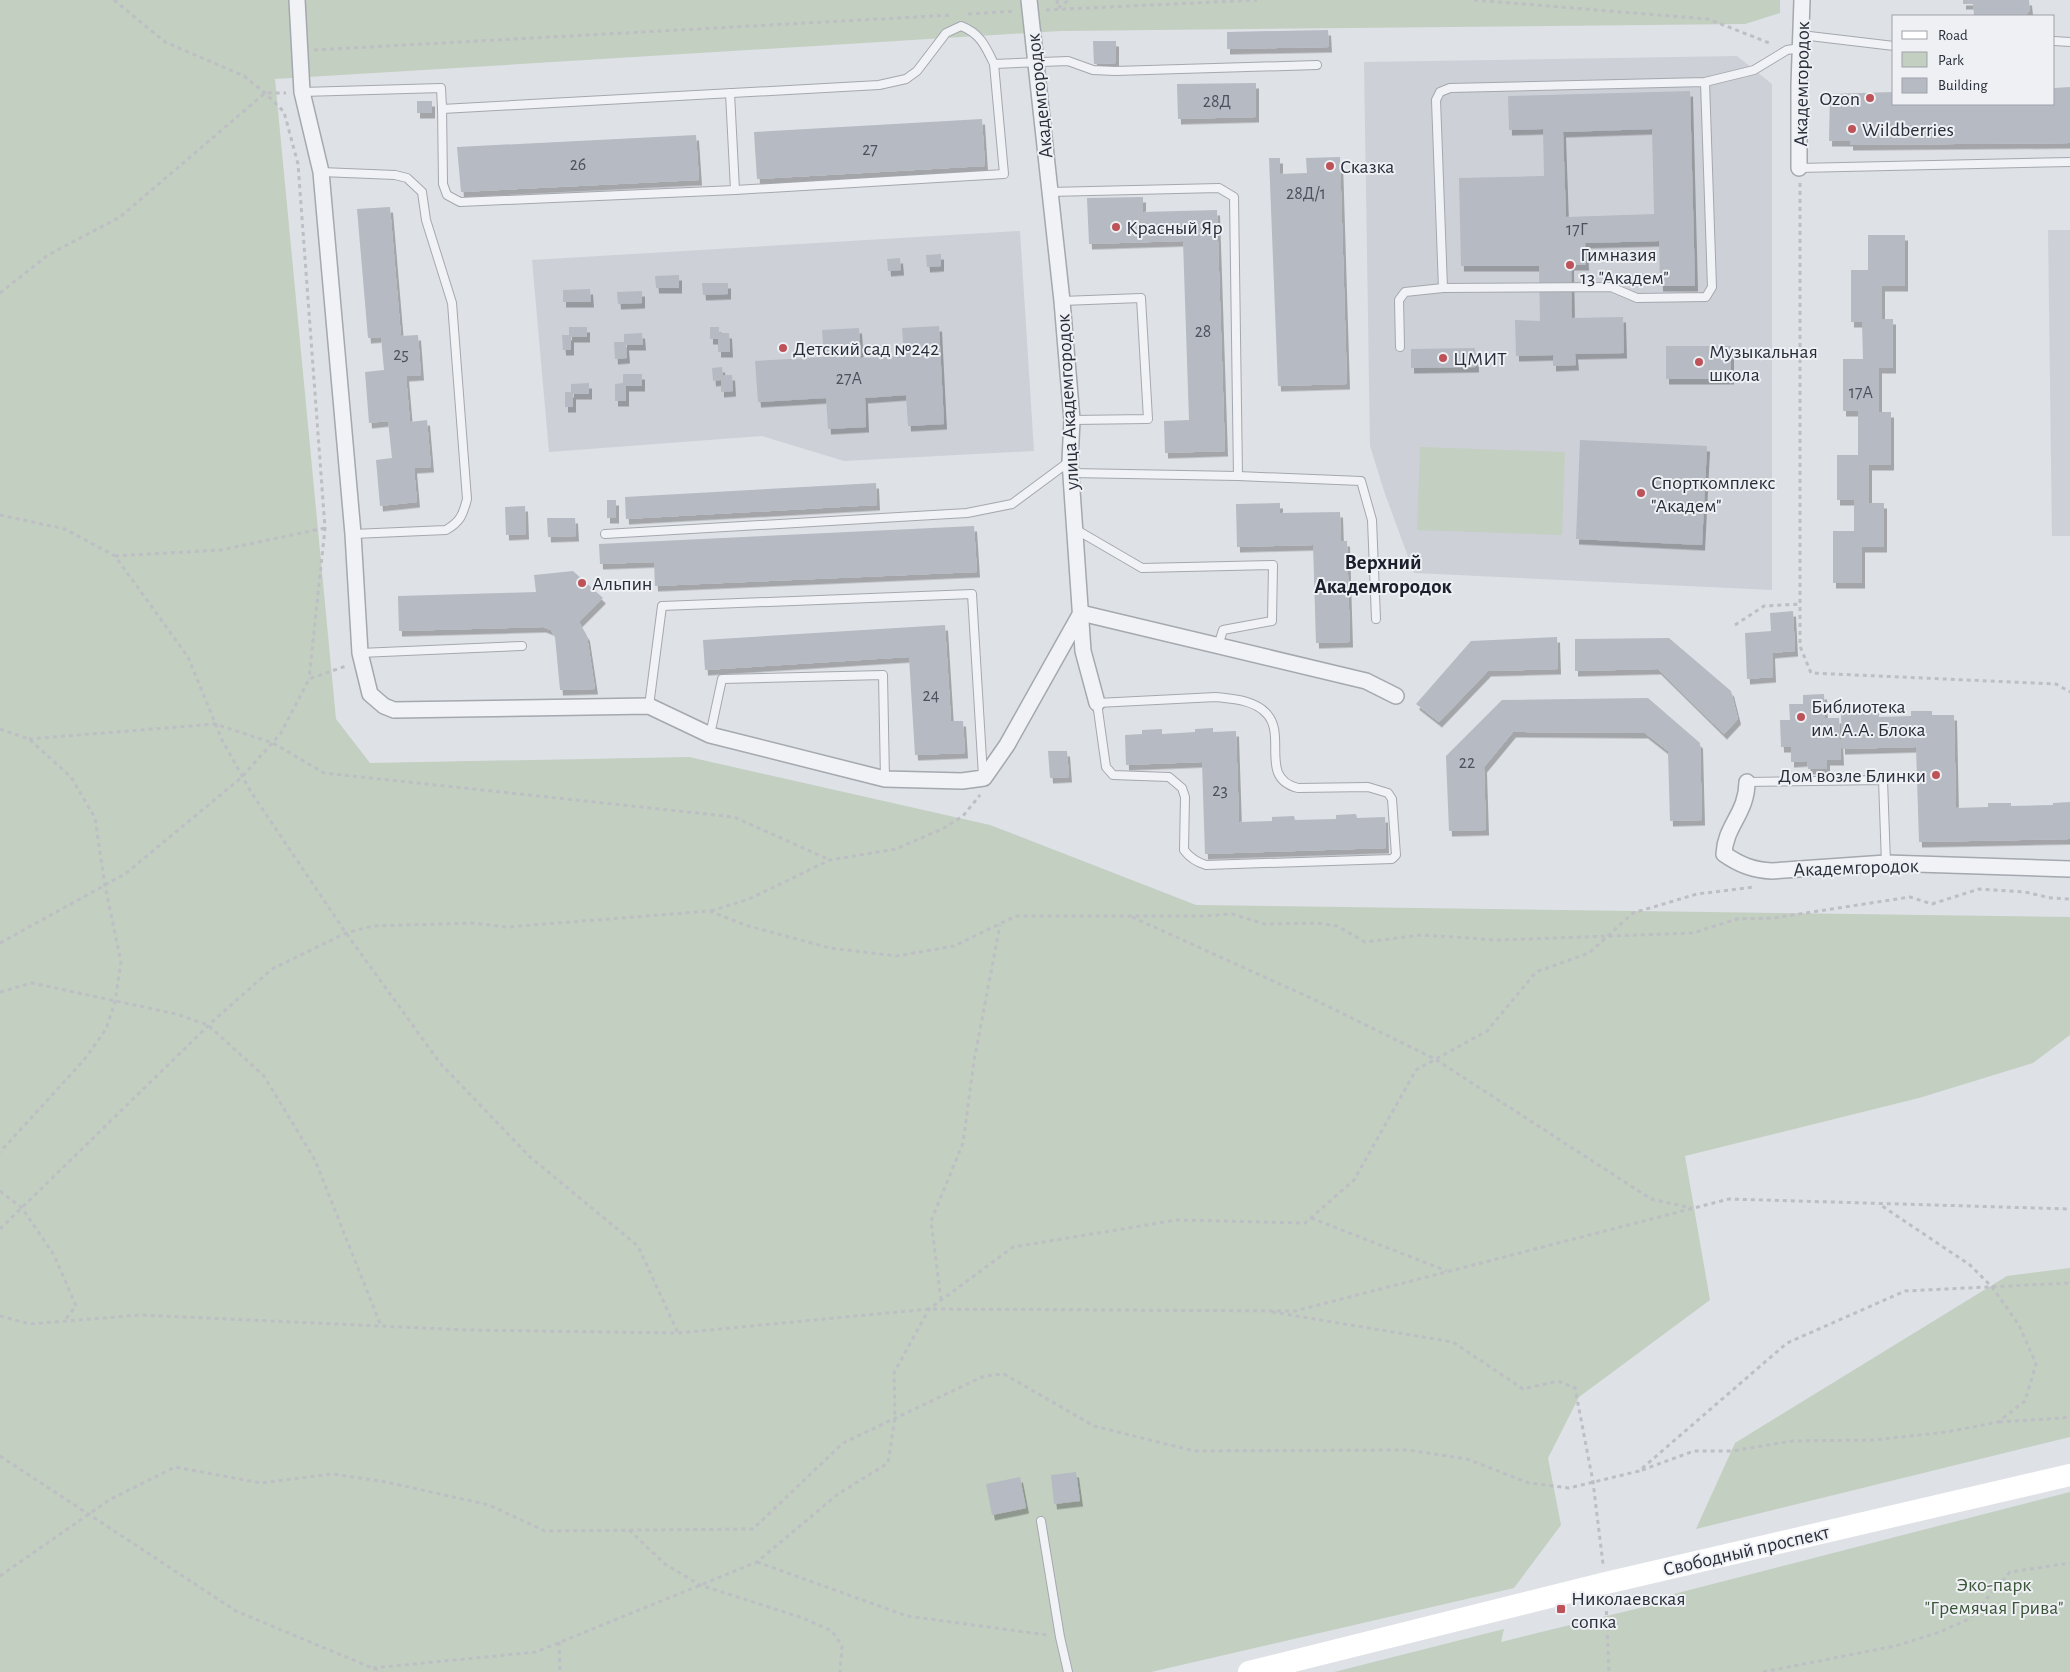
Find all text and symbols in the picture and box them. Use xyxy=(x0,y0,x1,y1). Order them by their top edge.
legend xyxy=(1892,15,2055,105)
street label: Академгородок xyxy=(1791,21,1813,147)
text: Road xyxy=(1938,28,1968,43)
street label: Академгородок xyxy=(1023,32,1056,159)
text: Park xyxy=(1938,53,1964,68)
text: Building xyxy=(1938,78,1988,93)
place label: Ozon xyxy=(1819,89,1860,109)
marker: Ozon xyxy=(1864,92,1876,104)
house number: 28Д xyxy=(1203,93,1231,111)
place label: Wildberries xyxy=(1862,120,1954,140)
marker: Wildberries xyxy=(1846,123,1858,135)
house number: 27 xyxy=(862,141,878,159)
house number: 26 xyxy=(570,156,586,174)
place label: Сказка xyxy=(1340,157,1394,177)
marker: Сказка xyxy=(1324,160,1336,172)
house number: 28Д/1 xyxy=(1286,185,1326,203)
place label: Красный Яр xyxy=(1126,218,1223,238)
marker: Красный Яр xyxy=(1110,221,1122,233)
house number: 17Г xyxy=(1566,221,1588,239)
place label: Гимназия 13 "Академ" xyxy=(1580,245,1669,288)
marker: Гимназия 13 "Академ" xyxy=(1564,259,1576,271)
street label: улица Академгородок xyxy=(1053,313,1083,492)
house number: 28 xyxy=(1195,323,1211,341)
place label: Детский сад №242 xyxy=(793,339,939,359)
marker: Детский сад №242 xyxy=(777,342,789,354)
place label: Музыкальная школа xyxy=(1709,342,1818,385)
house number: 25 xyxy=(393,346,409,364)
place label: ЦМИТ xyxy=(1453,349,1507,369)
marker: ЦМИТ xyxy=(1437,352,1449,364)
marker: Музыкальная школа xyxy=(1693,356,1705,368)
house number: 27А xyxy=(836,370,863,388)
house number: 17А xyxy=(1849,384,1874,402)
place label: Спорткомплекс "Академ" xyxy=(1651,473,1775,516)
marker: Спорткомплекс "Академ" xyxy=(1635,487,1647,499)
district label: Верхний Академгородок xyxy=(1314,552,1452,597)
place label: Альпин xyxy=(592,574,653,594)
marker: Альпин xyxy=(576,577,588,589)
house number: 24 xyxy=(923,687,940,705)
place label: Библиотека им. А.А. Блока xyxy=(1811,697,1926,740)
marker: Библиотека им. А.А. Блока xyxy=(1795,711,1807,723)
house number: 22 xyxy=(1459,754,1475,772)
place label: Дом возле Блинки xyxy=(1778,766,1926,786)
marker: Дом возле Блинки xyxy=(1930,769,1942,781)
house number: 23 xyxy=(1212,782,1228,800)
street label: Академгородок xyxy=(1793,856,1919,880)
street label: Свободный проспект xyxy=(1661,1522,1832,1580)
park label: Эко-парк "Гремячая Грива" xyxy=(1924,1575,2064,1618)
place label: Николаевская сопка xyxy=(1571,1589,1686,1632)
marker: Николаевская сопка xyxy=(1555,1603,1567,1615)

